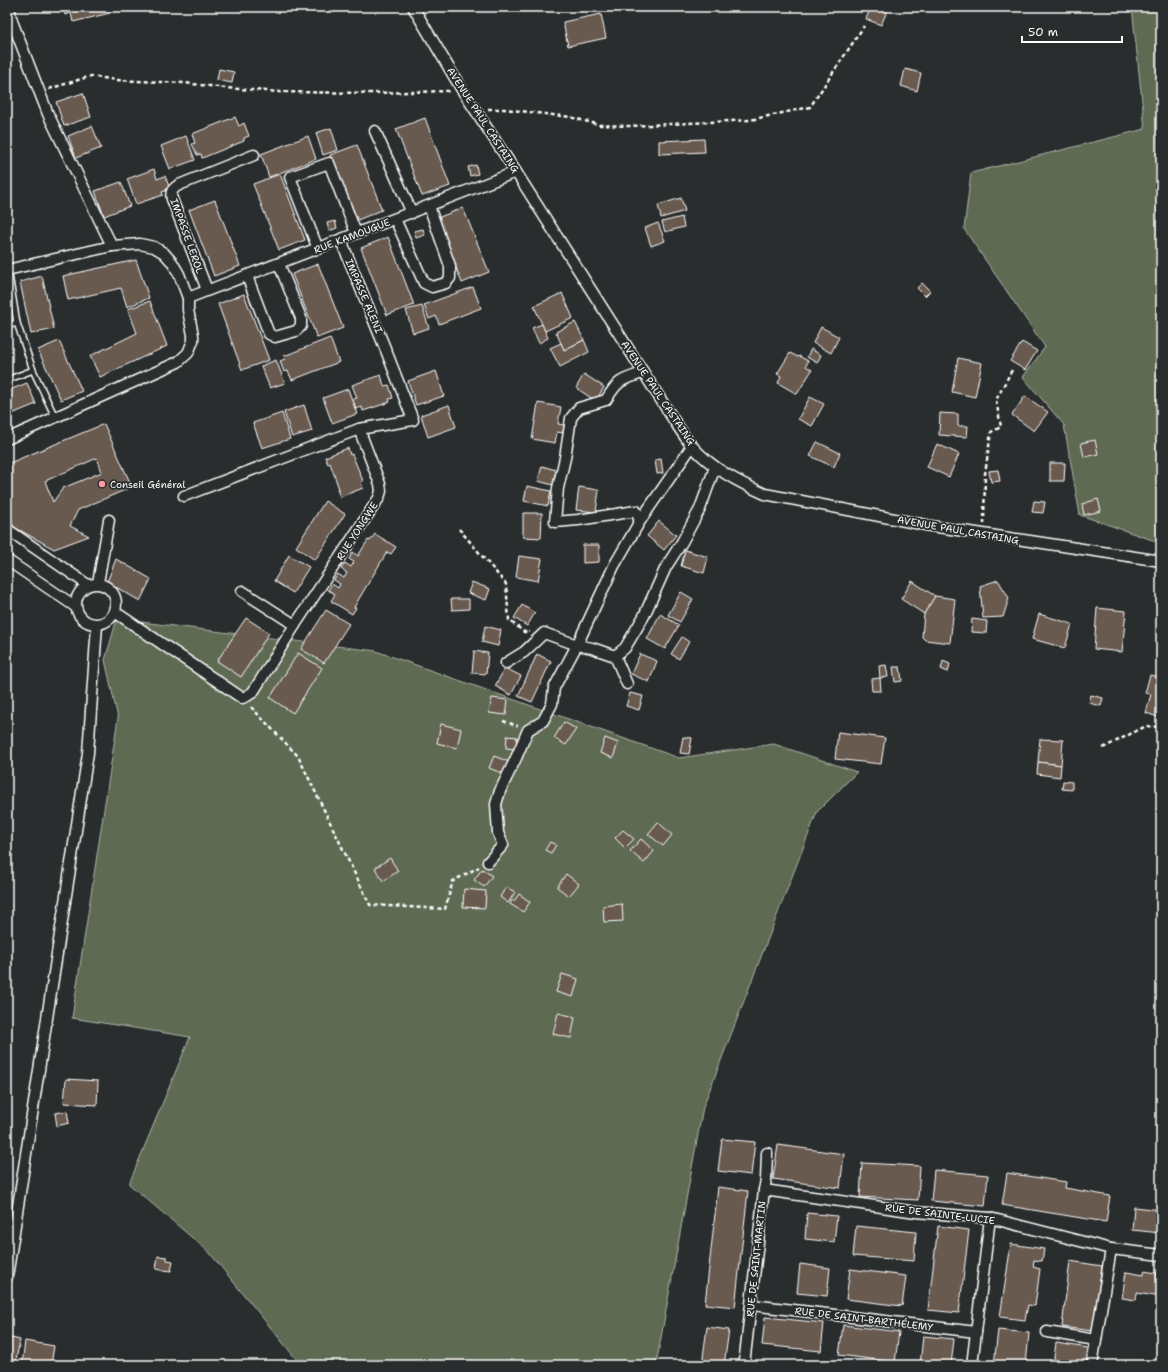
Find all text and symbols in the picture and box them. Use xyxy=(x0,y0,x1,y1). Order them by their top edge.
scale bar xyxy=(1022,18,1122,44)
text: 50 m xyxy=(1028,24,1058,40)
street label: AVENUE PAUL CASTAING xyxy=(444,65,522,176)
street label: IMPASSE LEROL xyxy=(167,197,207,276)
street label: RUE KAMOUGUE xyxy=(312,215,392,257)
street label: IMPASSE ALENI xyxy=(342,257,386,336)
street label: AVENUE PAUL CASTAING xyxy=(618,338,698,448)
place label: Conseil Général xyxy=(110,478,185,491)
marker: Conseil Général xyxy=(97,479,107,489)
street label: RUE YONGWE xyxy=(333,499,381,563)
street label: AVENUE PAUL CASTAING xyxy=(896,513,1020,547)
street label: RUE DE SAINT-MARTIN xyxy=(743,1200,769,1318)
street label: RUE DE SAINTE-LUCIE xyxy=(884,1201,996,1227)
street label: RUE DE SAINT-BARTHÉLEMY xyxy=(794,1304,934,1334)

